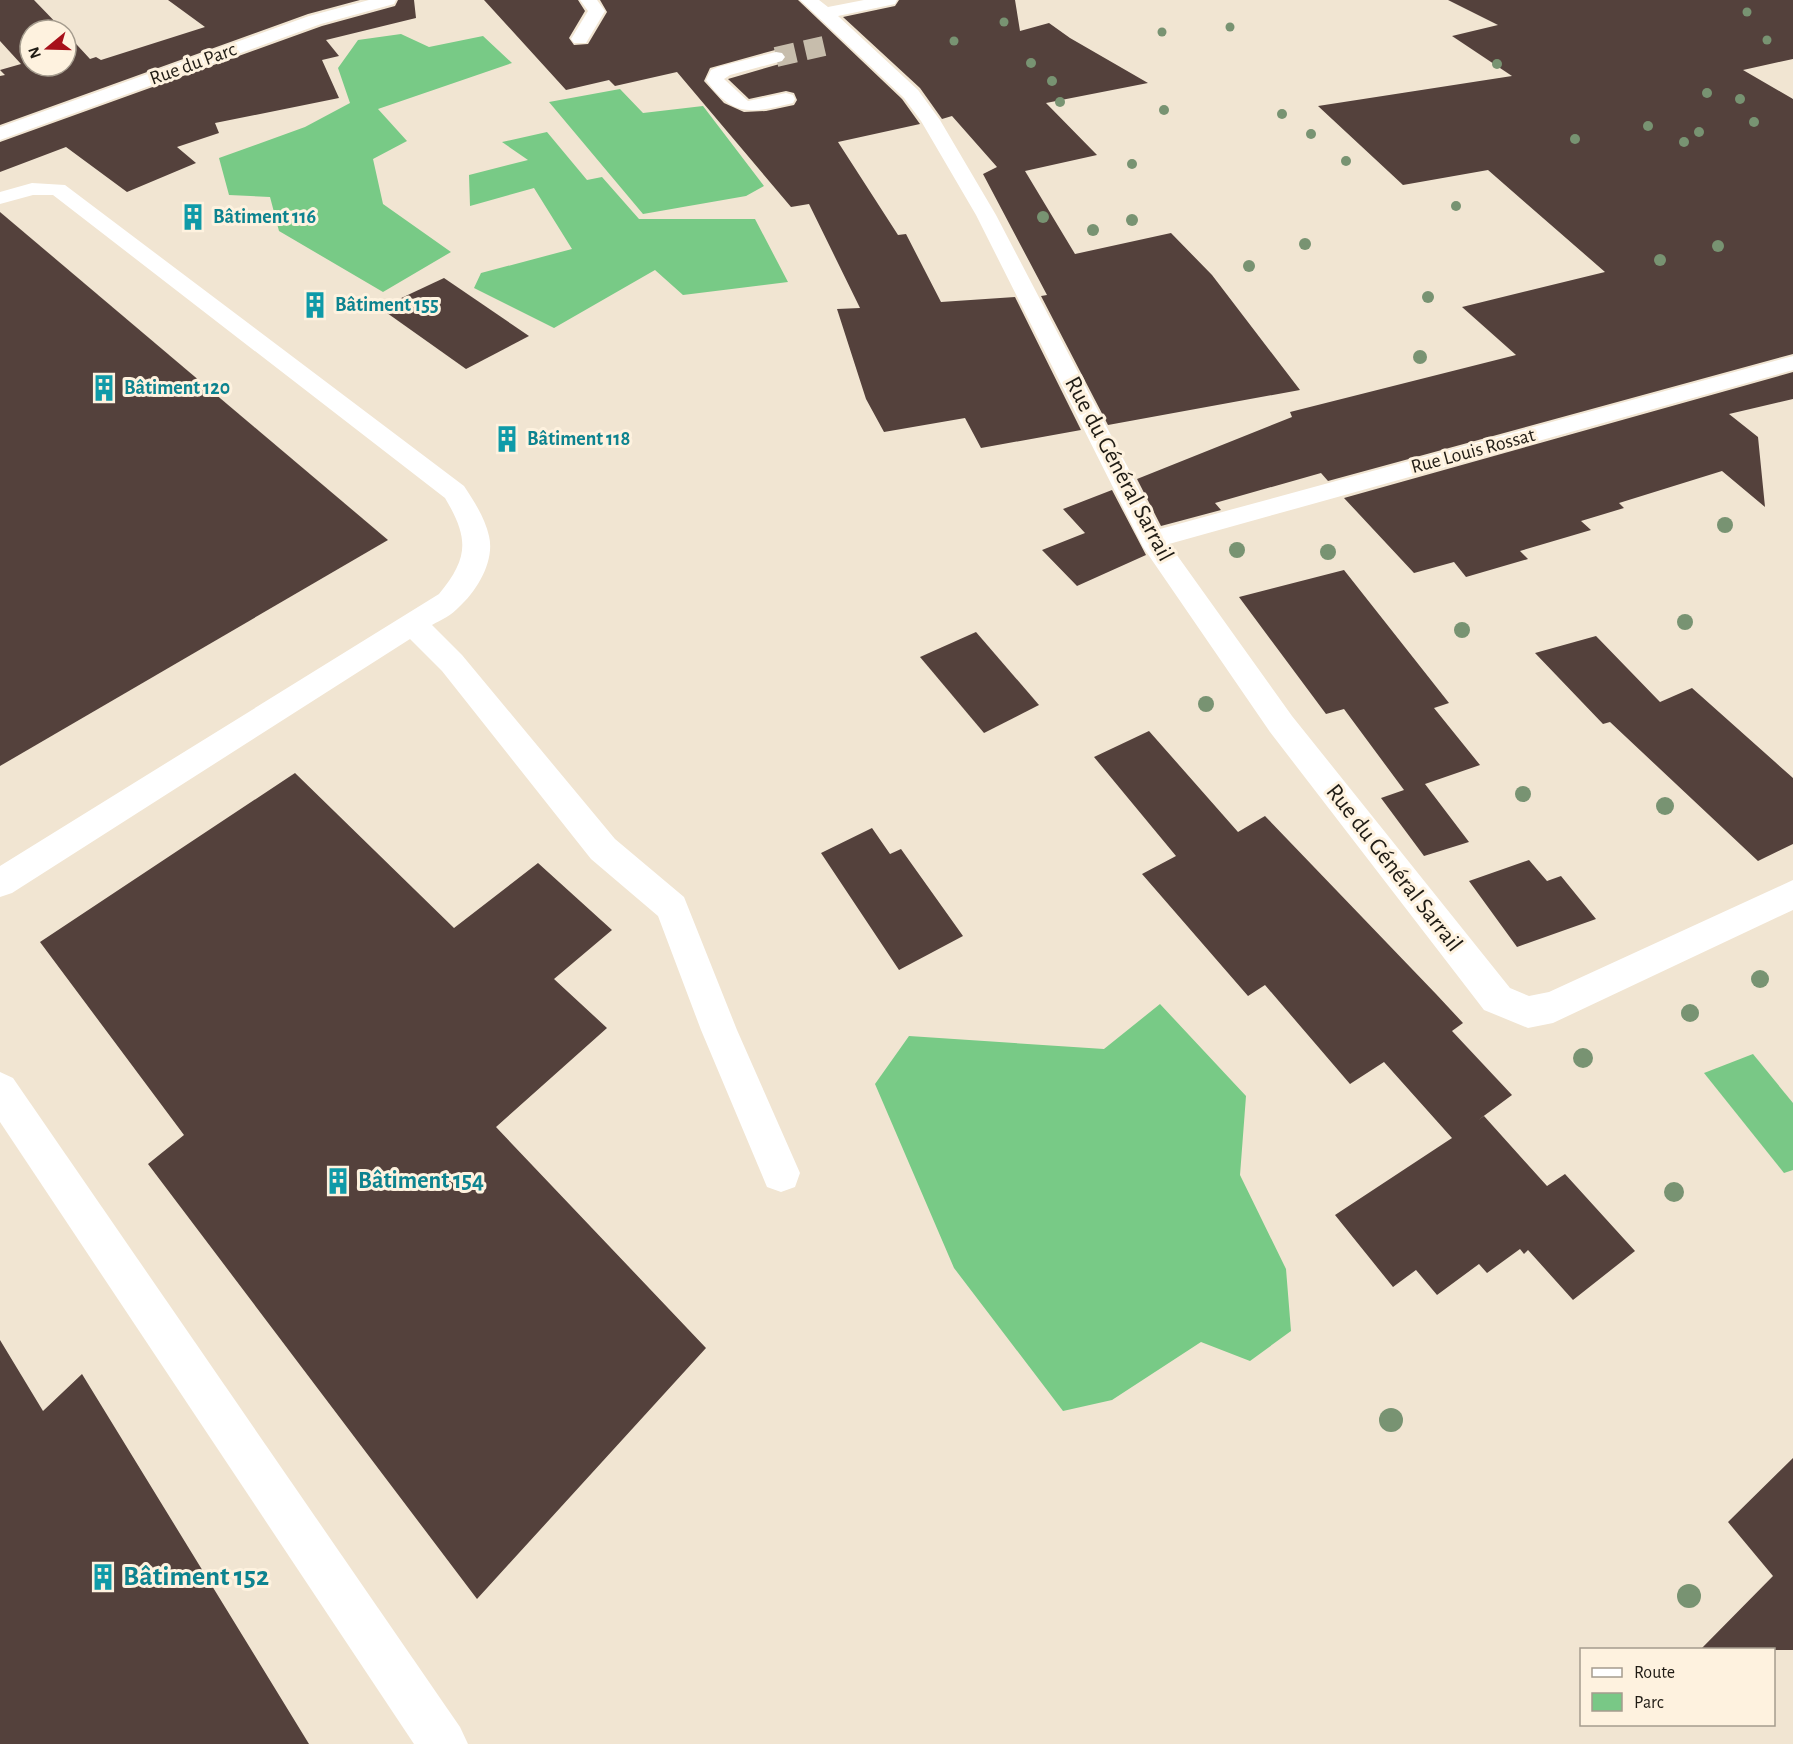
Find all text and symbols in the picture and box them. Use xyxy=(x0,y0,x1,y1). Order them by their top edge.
north arrow xyxy=(18,18,78,78)
street label: Rue du Parc xyxy=(147,39,239,89)
text: N xyxy=(25,45,44,60)
building icon: Bâtiment 116 xyxy=(178,202,208,232)
place label: Bâtiment 116 xyxy=(213,207,316,227)
building icon: Bâtiment 155 xyxy=(300,290,330,320)
place label: Bâtiment 155 xyxy=(335,295,439,315)
building icon: Bâtiment 120 xyxy=(89,373,119,403)
street label: Rue du Général Sarrail xyxy=(1060,373,1178,565)
place label: Bâtiment 120 xyxy=(124,378,230,398)
building icon: Bâtiment 118 xyxy=(492,424,522,454)
street label: Rue Louis Rossat xyxy=(1409,425,1538,477)
place label: Bâtiment 118 xyxy=(527,429,630,449)
street label: Rue du Général Sarrail xyxy=(1321,780,1467,956)
building icon: Bâtiment 154 xyxy=(323,1166,353,1196)
place label: Bâtiment 154 xyxy=(358,1169,484,1193)
building icon: Bâtiment 152 xyxy=(88,1562,118,1592)
place label: Bâtiment 152 xyxy=(123,1563,269,1591)
legend xyxy=(1580,1648,1775,1726)
text: Route xyxy=(1634,1664,1675,1682)
text: Parc xyxy=(1634,1694,1664,1712)

